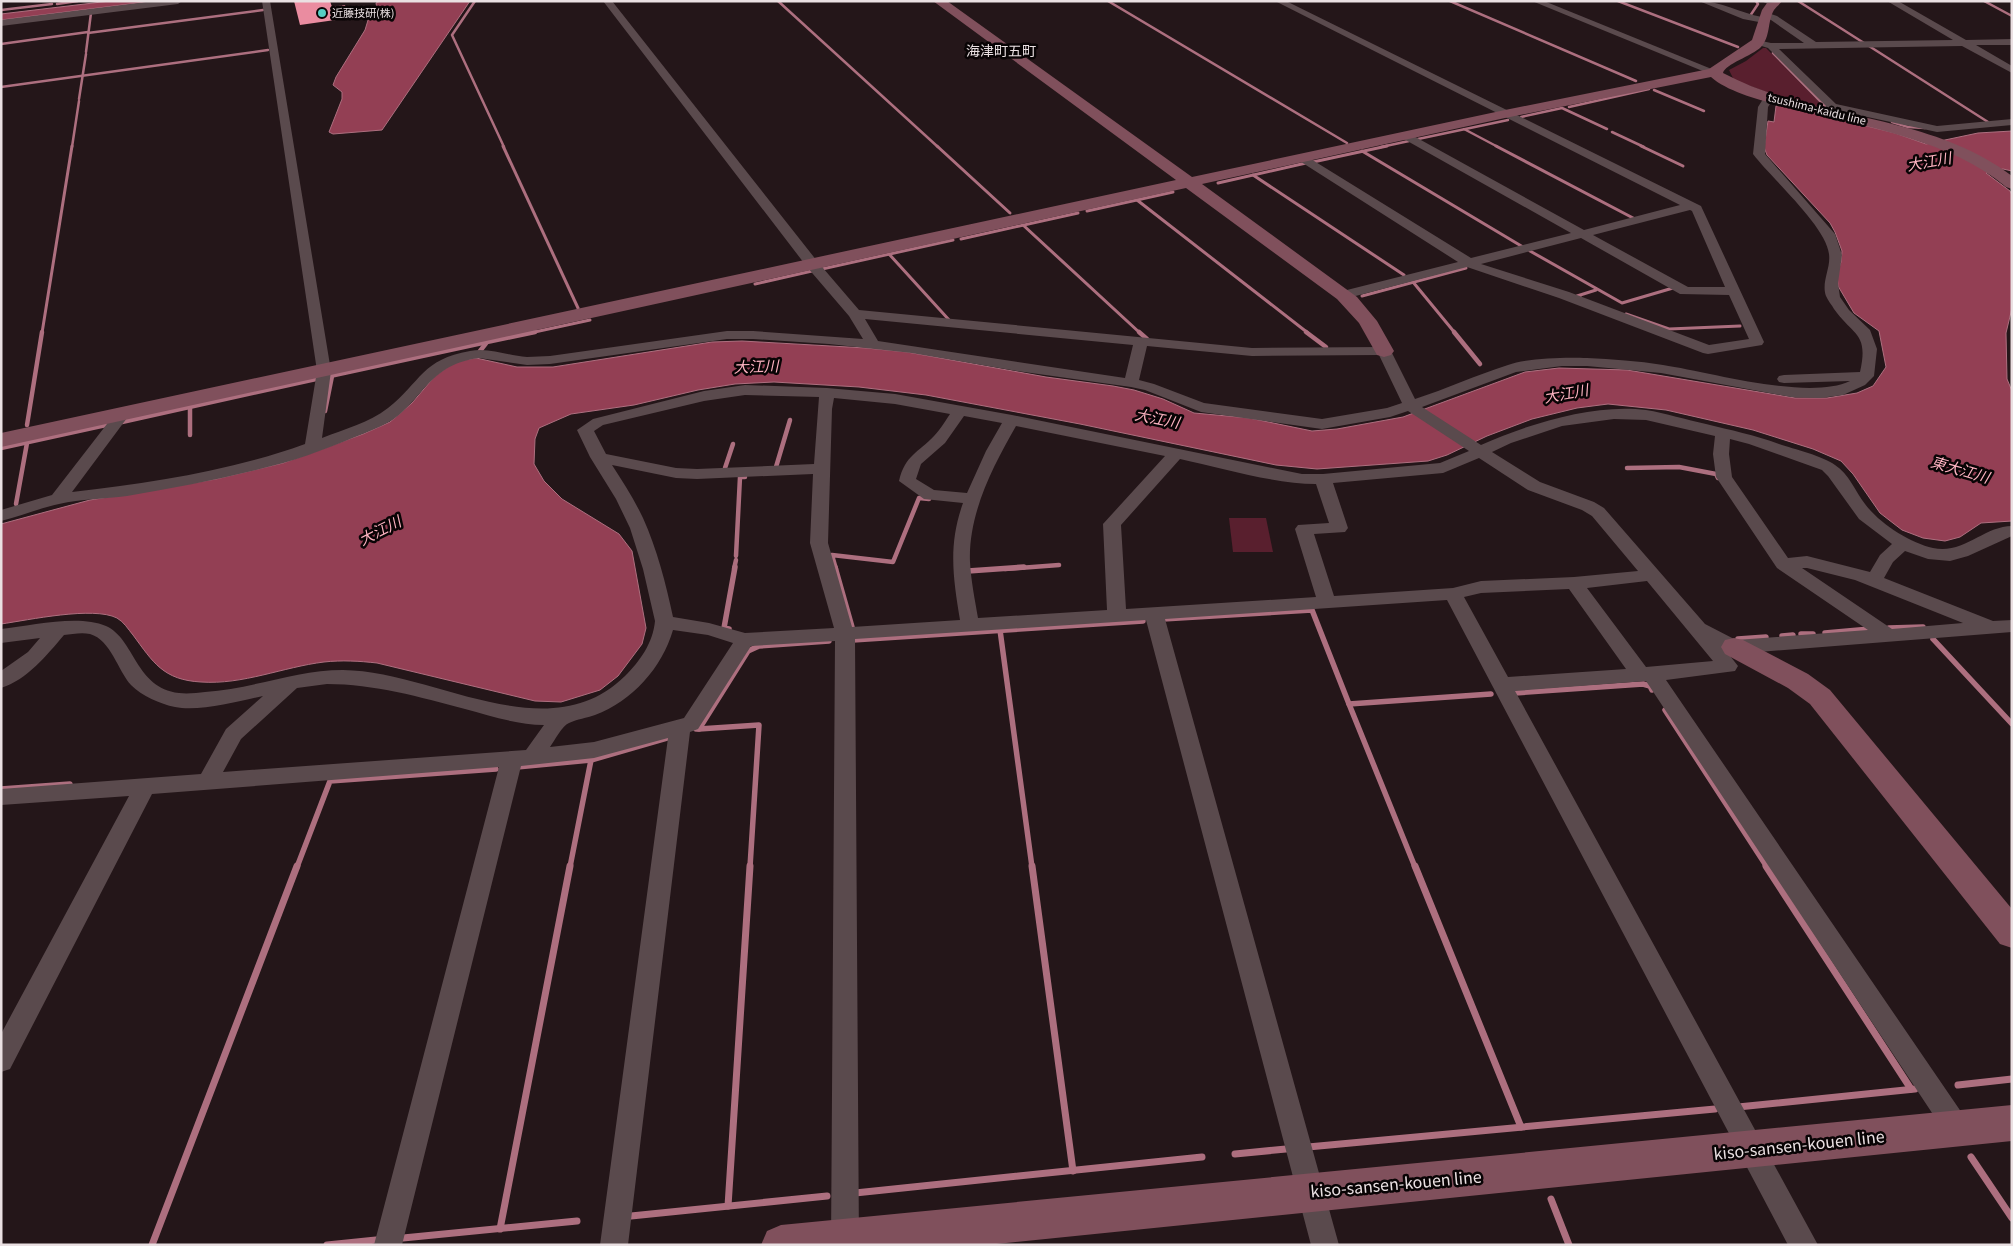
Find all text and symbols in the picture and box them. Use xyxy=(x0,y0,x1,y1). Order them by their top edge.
place label: 近藤技研(株) xyxy=(332,4,394,20)
marker: 近藤技研(株) xyxy=(316,7,328,19)
district label: 海津町五町 xyxy=(966,40,1036,60)
street label: tsushima-kaidu line xyxy=(1766,88,1868,128)
water label: 大江川 xyxy=(1905,146,1955,175)
water label: 大江川 xyxy=(733,354,781,377)
water label: 大江川 xyxy=(1542,378,1592,407)
water label: 大江川 xyxy=(1133,403,1183,433)
water label: 東大江川 xyxy=(1929,450,1994,487)
water label: 大江川 xyxy=(354,509,406,549)
street label: kiso-sansen-kouen line xyxy=(1712,1123,1886,1165)
street label: kiso-sansen-kouen line xyxy=(1309,1164,1483,1202)

